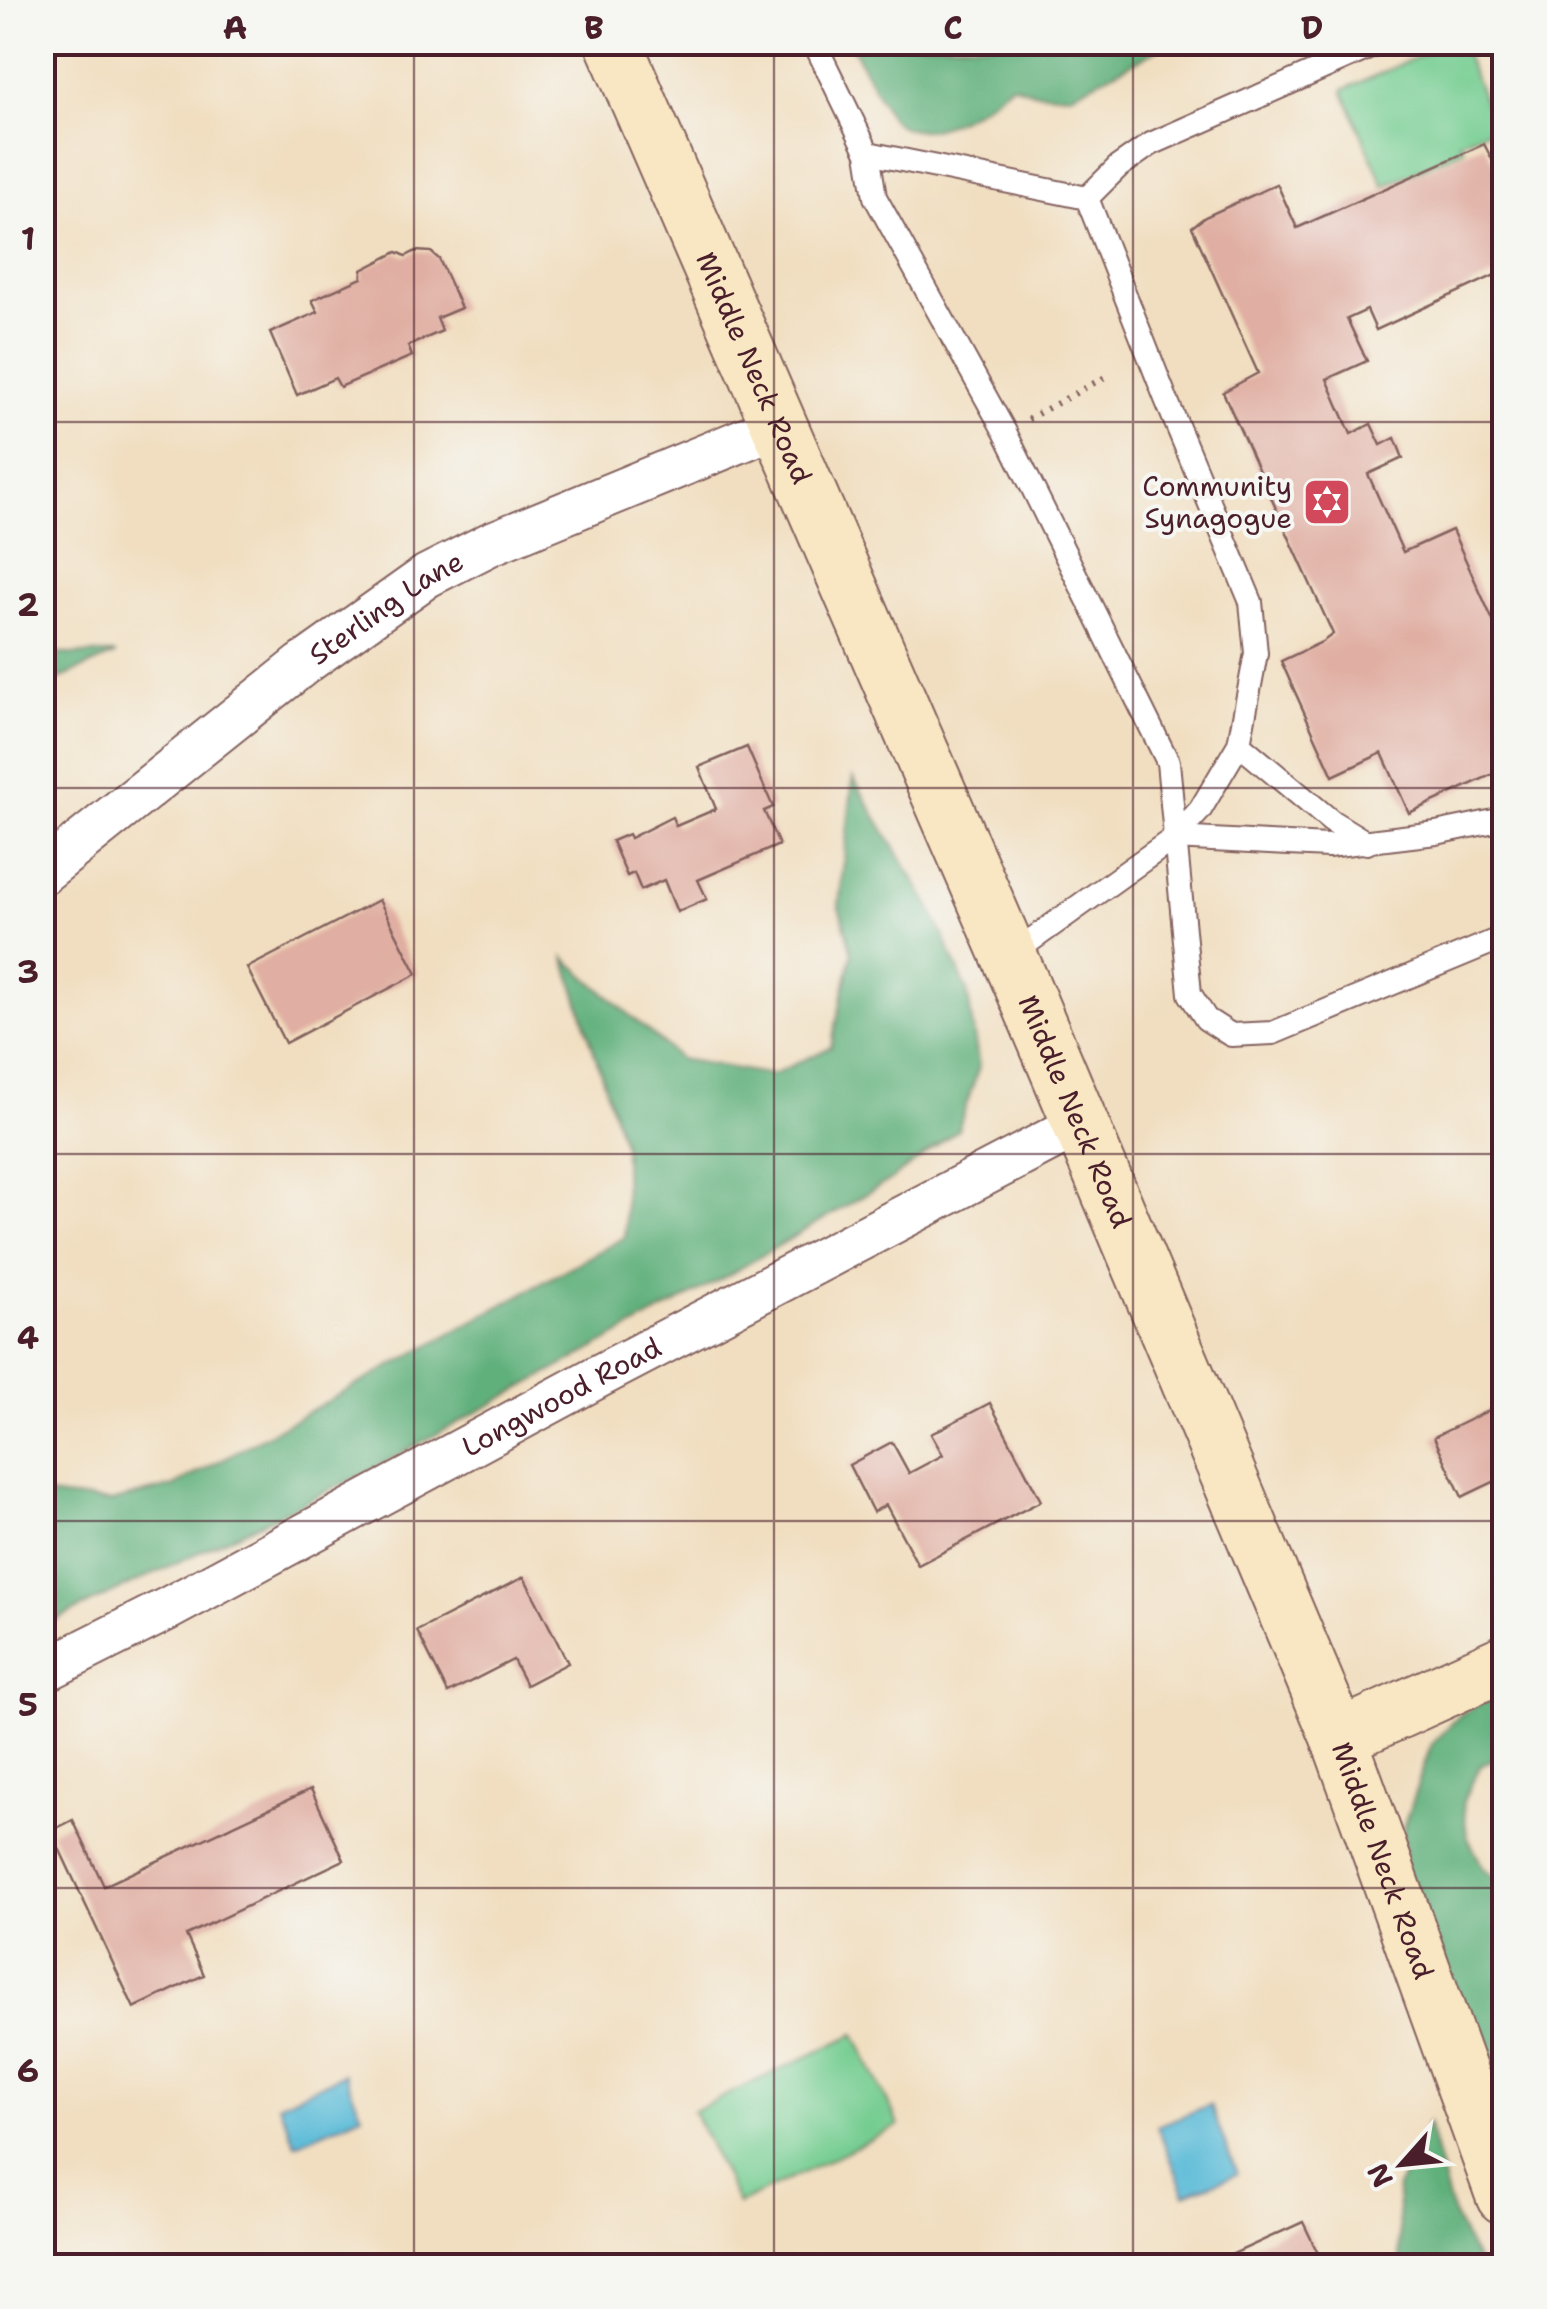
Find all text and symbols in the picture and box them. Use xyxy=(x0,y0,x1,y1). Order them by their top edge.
text: A xyxy=(223,6,247,49)
text: B xyxy=(584,6,604,49)
text: C xyxy=(943,6,963,49)
text: D xyxy=(1301,6,1323,49)
text: 1 xyxy=(21,217,35,260)
street label: Middle Neck Road xyxy=(687,246,821,490)
place label: Community Synagogue xyxy=(1142,467,1292,537)
synagogue icon: Community Synagogue xyxy=(1301,476,1353,528)
street label: Sterling Lane xyxy=(301,542,470,673)
text: 2 xyxy=(17,583,39,626)
text: 3 xyxy=(17,950,39,993)
street label: Middle Neck Road xyxy=(1009,989,1141,1234)
text: 4 xyxy=(17,1316,39,1359)
street label: Longwood Road xyxy=(455,1328,668,1466)
text: 5 xyxy=(18,1683,38,1726)
street label: Middle Neck Road xyxy=(1323,1737,1443,1984)
text: 6 xyxy=(17,2049,39,2092)
north arrow xyxy=(1352,2114,1452,2214)
text: N xyxy=(1358,2157,1402,2194)

